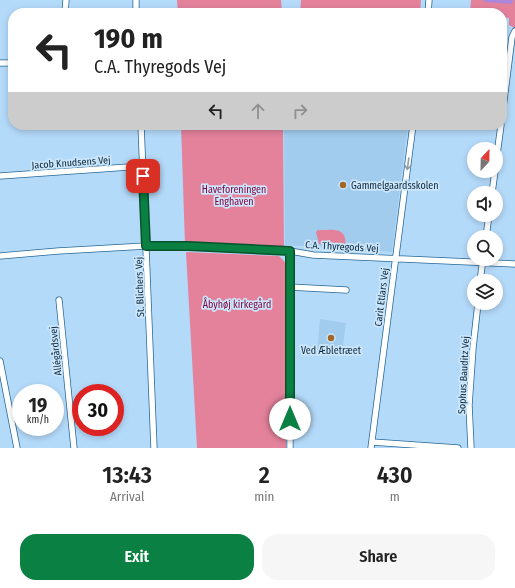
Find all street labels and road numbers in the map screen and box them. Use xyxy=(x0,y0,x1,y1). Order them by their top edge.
street label: Jacob Knudsens Vej xyxy=(31,154,111,172)
street label: C.A. Thyregods Vej xyxy=(305,239,379,255)
street label: St. Blichers Vej xyxy=(133,257,147,317)
street label: Carit Etlars Vej xyxy=(372,267,392,327)
street label: Allégårdsvej xyxy=(46,326,65,376)
street label: Sophus Bauditz Vej xyxy=(456,336,472,414)

